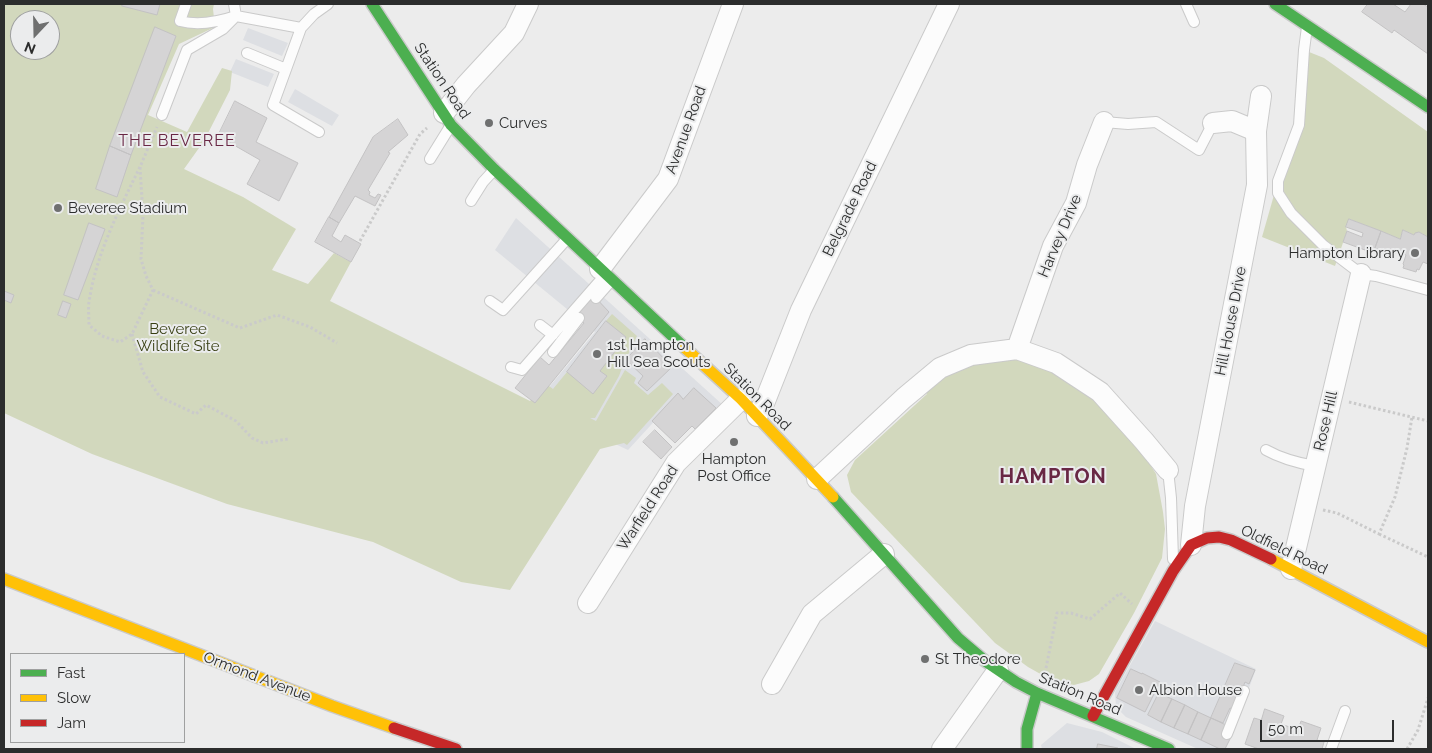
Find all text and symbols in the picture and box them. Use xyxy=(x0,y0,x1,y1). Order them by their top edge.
north arrow xyxy=(10,10,60,60)
text: N xyxy=(22,39,38,57)
street label: Station Road xyxy=(410,40,474,122)
street label: Avenue Road xyxy=(662,83,710,177)
place label: Curves xyxy=(499,114,547,132)
marker: Curves xyxy=(483,117,495,129)
district label: THE BEVEREE xyxy=(117,131,237,151)
street label: Belgrade Road xyxy=(819,159,881,259)
street label: Harvey Drive xyxy=(1034,192,1086,280)
place label: Beveree Stadium xyxy=(68,199,187,217)
marker: Beveree Stadium xyxy=(52,202,64,214)
place label: Hampton Library xyxy=(1288,244,1405,262)
marker: Hampton Library xyxy=(1409,247,1421,259)
street label: Hill House Drive xyxy=(1212,265,1250,377)
park label: Beveree Wildlife Site xyxy=(136,320,220,355)
place label: 1st Hampton Hill Sea Scouts xyxy=(607,336,711,371)
marker: 1st Hampton Hill Sea Scouts xyxy=(591,348,603,360)
street label: Station Road xyxy=(720,360,794,434)
street label: Rose Hill xyxy=(1310,389,1342,453)
marker: Hampton Post Office xyxy=(728,436,740,448)
place label: Hampton Post Office xyxy=(697,450,771,485)
street label: Warfield Road xyxy=(614,462,682,554)
district label: HAMPTON xyxy=(998,465,1108,489)
street label: Oldfield Road xyxy=(1238,521,1330,579)
street label: Ormond Avenue xyxy=(201,648,313,706)
place label: St Theodore xyxy=(935,650,1021,668)
legend xyxy=(10,653,185,743)
marker: St Theodore xyxy=(919,653,931,665)
text: Fast xyxy=(57,664,85,682)
street label: Station Road xyxy=(1036,669,1124,719)
place label: Albion House xyxy=(1149,681,1242,699)
marker: Albion House xyxy=(1133,684,1145,696)
text: Slow xyxy=(57,689,91,707)
scale bar xyxy=(1262,710,1396,742)
text: Jam xyxy=(57,714,86,732)
text: 50 m xyxy=(1268,720,1303,738)

